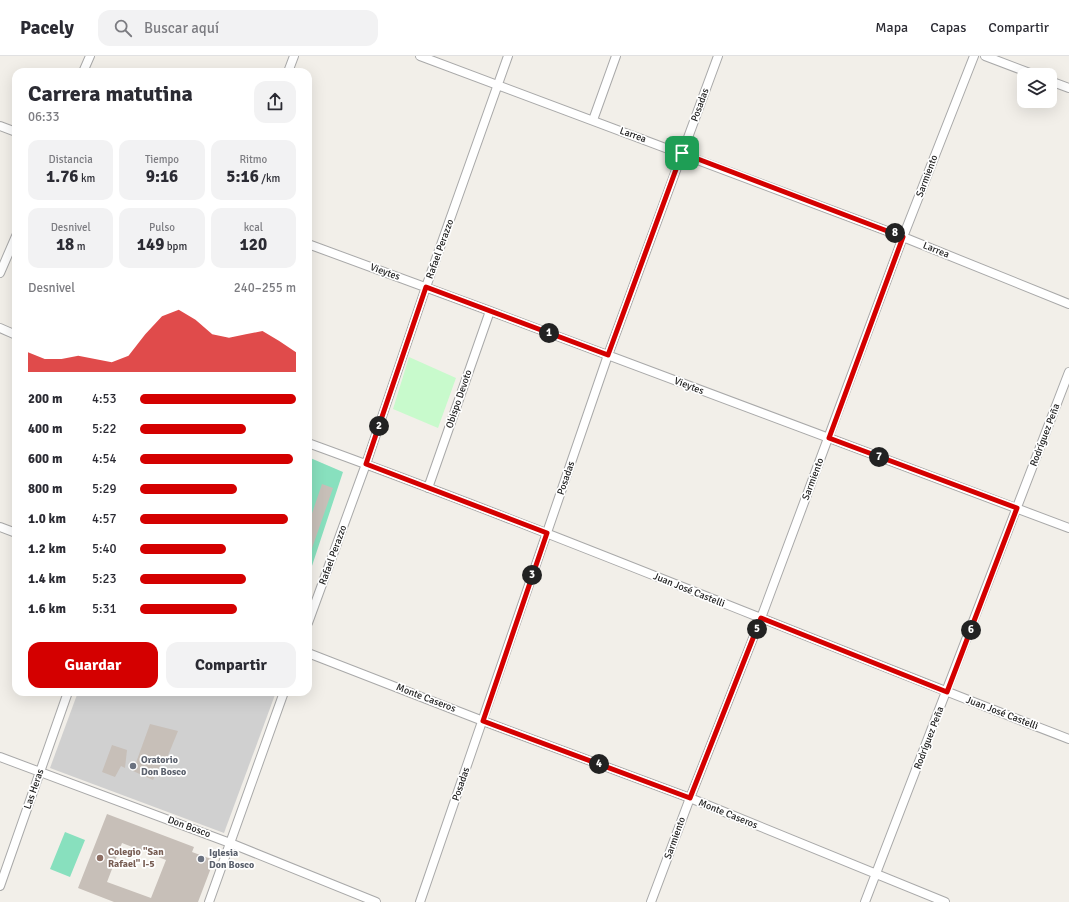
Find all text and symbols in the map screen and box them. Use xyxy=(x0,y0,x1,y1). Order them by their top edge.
search box xyxy=(98,10,378,46)
text: Pacely xyxy=(20,16,74,40)
icon: search xyxy=(112,17,134,39)
text: Buscar aquí xyxy=(144,19,219,37)
text: Mapa xyxy=(875,19,908,36)
text: Capas xyxy=(930,19,966,36)
text: Compartir xyxy=(988,19,1049,36)
map controls xyxy=(1017,68,1057,108)
button: layers xyxy=(1017,68,1057,108)
text: Carrera matutina xyxy=(28,80,193,107)
button: share xyxy=(254,81,296,123)
street label: Posadas xyxy=(688,86,712,123)
text: 06:33 xyxy=(28,109,60,125)
street label: Larrea xyxy=(618,125,648,145)
pin xyxy=(665,136,699,170)
icon: arrive xyxy=(671,142,693,164)
text: Distancia xyxy=(49,153,93,166)
text: Tiempo xyxy=(145,153,179,166)
text: Ritmo xyxy=(239,153,267,166)
street label: Sarmiento xyxy=(914,153,940,199)
text: 1.76 xyxy=(46,166,79,187)
text: 9:16 xyxy=(146,166,178,187)
text: 5:16 xyxy=(226,166,259,187)
text: km xyxy=(79,172,95,185)
text: /km xyxy=(259,172,280,185)
street label: Rafael Perazzo xyxy=(424,218,456,280)
text: Desnivel xyxy=(51,221,91,234)
text: Pulso xyxy=(149,221,175,234)
text: kcal xyxy=(244,221,263,234)
pin: 8 xyxy=(885,223,905,243)
text: 8 xyxy=(892,226,898,239)
text: 18 xyxy=(56,234,74,255)
text: 149 xyxy=(137,234,164,255)
text: 120 xyxy=(240,234,267,255)
street label: Larrea xyxy=(921,239,951,261)
text: m xyxy=(74,240,85,253)
text: bpm xyxy=(164,240,187,253)
street label: Vieytes xyxy=(368,261,402,283)
text: Desnivel xyxy=(28,280,75,296)
text: 240–255 m xyxy=(234,280,296,296)
pin: 1 xyxy=(539,323,559,343)
text: 1 xyxy=(546,326,552,339)
street label: Obispo Devoto xyxy=(443,368,475,430)
street label: Vieytes xyxy=(672,375,706,397)
text: 200 m xyxy=(28,391,62,407)
text: 4:53 xyxy=(92,391,117,407)
street label: Rodríguez Peña xyxy=(1028,402,1062,468)
pin: 2 xyxy=(369,416,389,436)
text: 2 xyxy=(376,419,382,432)
text: 400 m xyxy=(28,421,62,437)
text: 5:22 xyxy=(92,421,117,437)
pin: 7 xyxy=(869,447,889,467)
text: 7 xyxy=(876,450,882,463)
text: 600 m xyxy=(28,451,62,467)
text: 4:54 xyxy=(92,451,117,467)
street label: Sarmiento xyxy=(800,456,826,502)
street label: Posadas xyxy=(555,459,578,496)
text: 800 m xyxy=(28,481,62,497)
text: 5:29 xyxy=(92,481,117,497)
text: 1.0 km xyxy=(28,511,66,527)
text: 4:57 xyxy=(92,511,117,527)
street label: Rafael Perazzo xyxy=(317,524,349,586)
text: 1.2 km xyxy=(28,541,66,557)
text: 5:40 xyxy=(92,541,117,557)
pin: 3 xyxy=(522,565,542,585)
text: 3 xyxy=(529,568,535,581)
street label: Juan José Castelli xyxy=(651,570,727,610)
text: 1.4 km xyxy=(28,571,66,587)
text: 5:23 xyxy=(92,571,117,587)
text: 1.6 km xyxy=(28,601,66,617)
text: 5:31 xyxy=(92,601,117,617)
pin: 5 xyxy=(747,619,767,639)
pin: 6 xyxy=(961,620,981,640)
text: 5 xyxy=(754,622,760,635)
text: 6 xyxy=(968,623,974,636)
button: Guardar xyxy=(28,642,158,688)
button: Compartir xyxy=(166,642,296,688)
street label: Monte Caseros xyxy=(395,681,458,715)
street label: Juan José Castelli xyxy=(964,694,1040,732)
street label: Rodríguez Peña xyxy=(912,705,946,771)
place label: Oratorio Don Bosco xyxy=(141,754,186,778)
pin: 4 xyxy=(589,754,609,774)
text: 4 xyxy=(596,757,602,770)
marker: Oratorio Don Bosco xyxy=(128,761,138,771)
street label: Posadas xyxy=(450,765,473,802)
street label: Las Heras xyxy=(22,767,47,811)
street label: Monte Caseros xyxy=(697,797,760,832)
street label: Don Bosco xyxy=(166,814,212,840)
street label: Sarmiento xyxy=(662,815,688,861)
place label: Colegio "San Rafael" I-5 xyxy=(108,846,164,870)
place label: Iglesia Don Bosco xyxy=(209,847,254,871)
marker: Colegio "San Rafael" I-5 xyxy=(95,853,105,863)
marker: Iglesia Don Bosco xyxy=(196,854,206,864)

